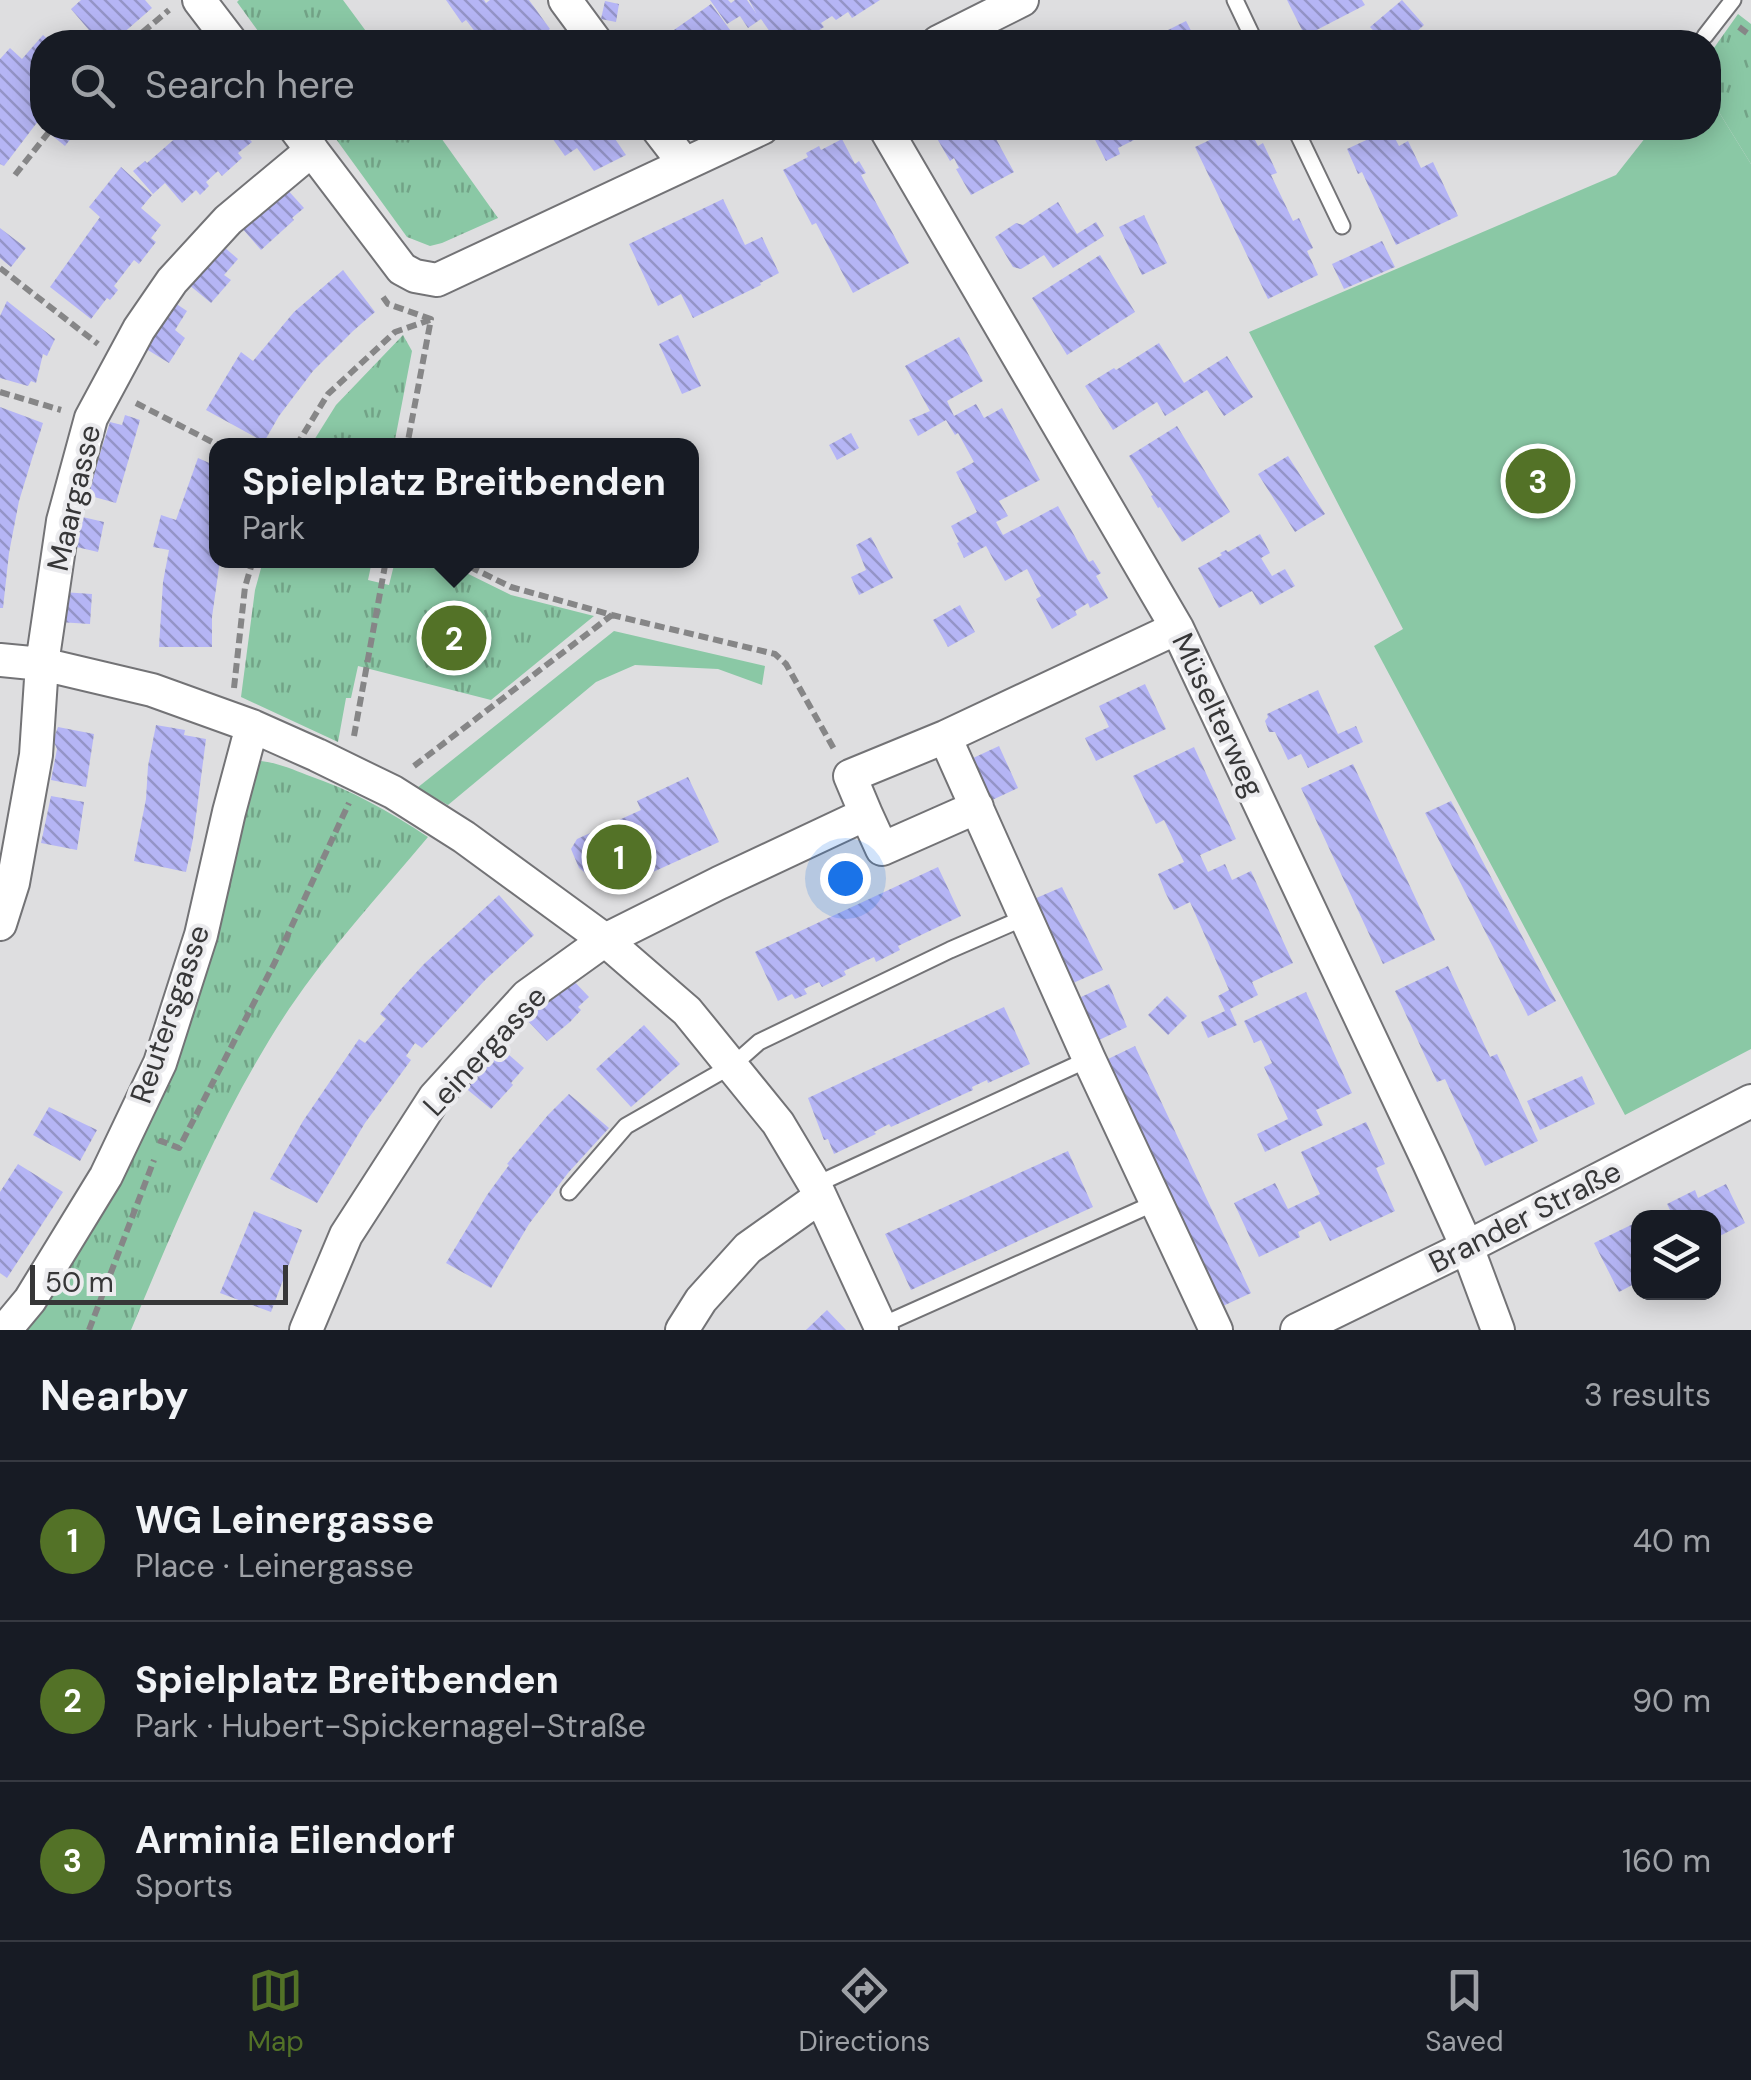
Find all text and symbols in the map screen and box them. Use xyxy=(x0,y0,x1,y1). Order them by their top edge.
search box xyxy=(30,30,1721,140)
icon: search xyxy=(65,58,120,113)
text: Search here xyxy=(145,60,355,110)
street label: Maargasse xyxy=(38,421,109,575)
popup xyxy=(209,438,699,568)
pin: 3 xyxy=(1506,444,1570,518)
text: Spielplatz Breitbenden xyxy=(242,457,666,507)
text: Park xyxy=(242,507,305,549)
pin: 2 xyxy=(422,600,486,676)
street label: Müselterweg xyxy=(1163,626,1273,803)
pin: 1 xyxy=(586,820,652,894)
your location xyxy=(820,853,871,904)
street label: Reutersgasse xyxy=(121,920,218,1108)
street label: Leinergasse xyxy=(414,977,555,1124)
street label: Brander Straße xyxy=(1422,1151,1627,1282)
map controls xyxy=(1631,1210,1721,1300)
button: layers xyxy=(1631,1210,1721,1300)
scale bar xyxy=(30,1260,288,1304)
text: 50 m xyxy=(45,1264,114,1301)
text: Nearby xyxy=(40,1368,189,1423)
text: 3 results xyxy=(1584,1374,1711,1416)
text: WG Leinergasse xyxy=(135,1495,434,1545)
text: 1 xyxy=(67,1520,78,1562)
text: 40 m xyxy=(1633,1520,1711,1562)
text: Place · Leinergasse xyxy=(135,1545,414,1587)
text: Spielplatz Breitbenden xyxy=(135,1655,559,1705)
text: 2 xyxy=(63,1680,82,1722)
text: 90 m xyxy=(1632,1680,1711,1722)
text: Park · Hubert-Spickernagel-Straße xyxy=(135,1705,646,1747)
text: Arminia Eilendorf xyxy=(135,1815,455,1865)
text: 3 xyxy=(63,1840,82,1882)
text: 160 m xyxy=(1622,1840,1711,1882)
text: Sports xyxy=(135,1865,233,1907)
tab: Map xyxy=(247,1963,304,2060)
tab: Directions xyxy=(799,1963,930,2060)
tab: Saved xyxy=(1425,1963,1504,2060)

